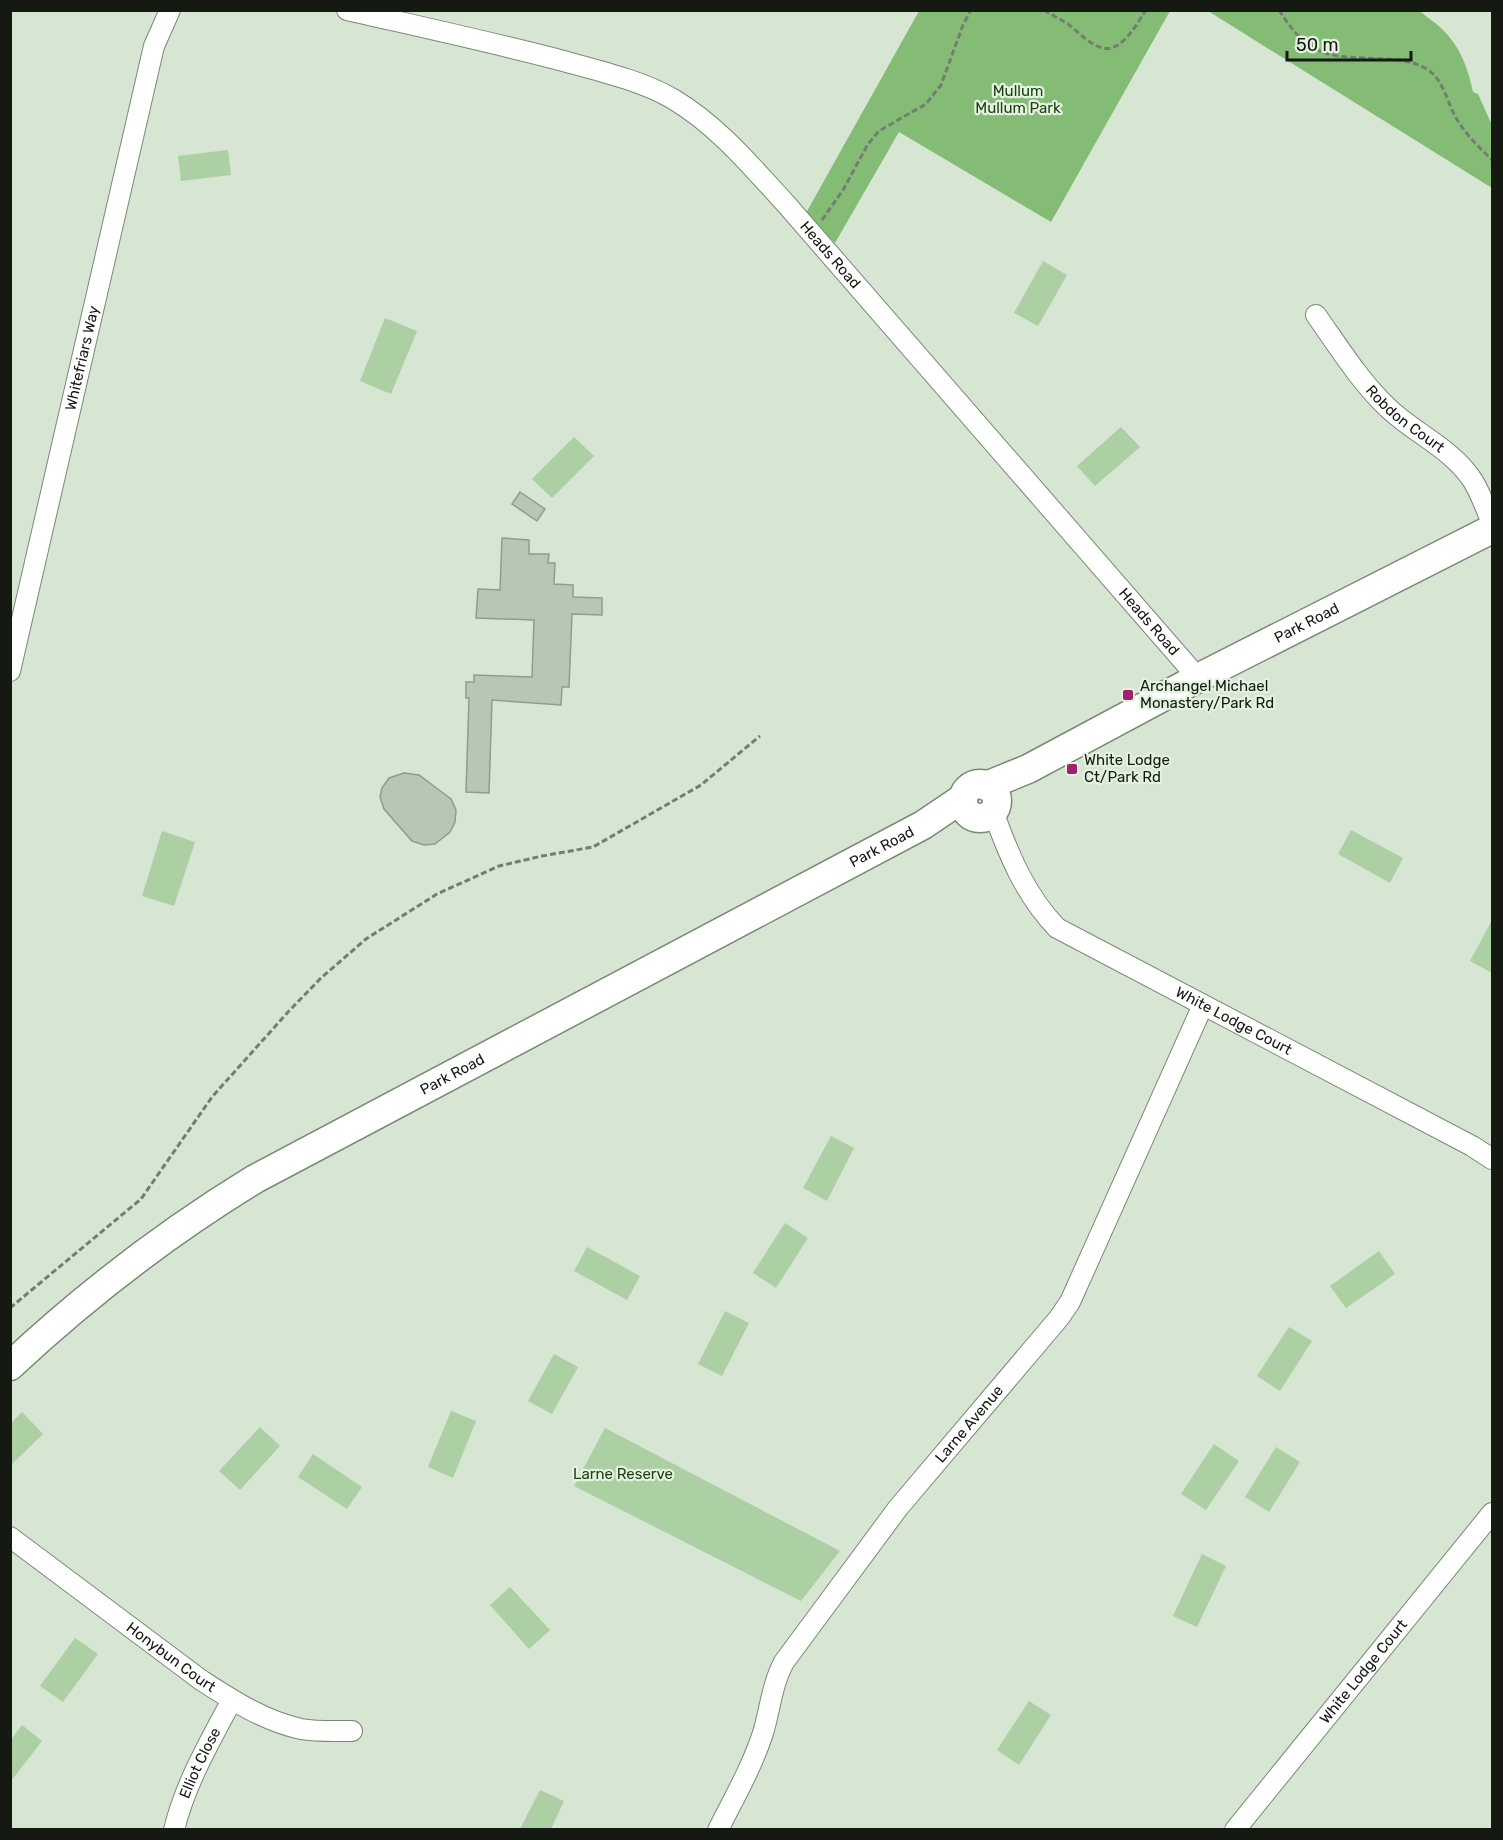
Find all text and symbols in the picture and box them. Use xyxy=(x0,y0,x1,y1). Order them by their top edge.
scale bar xyxy=(1287,24,1412,62)
text: 50 m xyxy=(1296,34,1339,56)
park label: Mullum Mullum Park xyxy=(975,82,1061,117)
street label: Heads Road xyxy=(796,218,864,292)
street label: Whitefriars Way xyxy=(61,304,103,412)
street label: Robdon Court xyxy=(1362,382,1448,457)
street label: Heads Road xyxy=(1115,584,1183,659)
street label: Park Road xyxy=(1271,599,1342,647)
place label: Archangel Michael Monastery/Park Rd xyxy=(1140,677,1274,712)
marker: Archangel Michael Monastery/Park Rd xyxy=(1121,688,1135,702)
place label: White Lodge Ct/Park Rd xyxy=(1084,751,1170,786)
marker: White Lodge Ct/Park Rd xyxy=(1065,762,1079,776)
street label: Park Road xyxy=(846,822,917,871)
street label: White Lodge Court xyxy=(1172,983,1295,1059)
street label: Park Road xyxy=(417,1050,488,1099)
street label: Larne Avenue xyxy=(931,1382,1007,1466)
park label: Larne Reserve xyxy=(573,1465,673,1483)
street label: White Lodge Court xyxy=(1316,1616,1411,1727)
street label: Honybun Court xyxy=(123,1618,219,1696)
street label: Elliot Close xyxy=(176,1724,224,1801)

